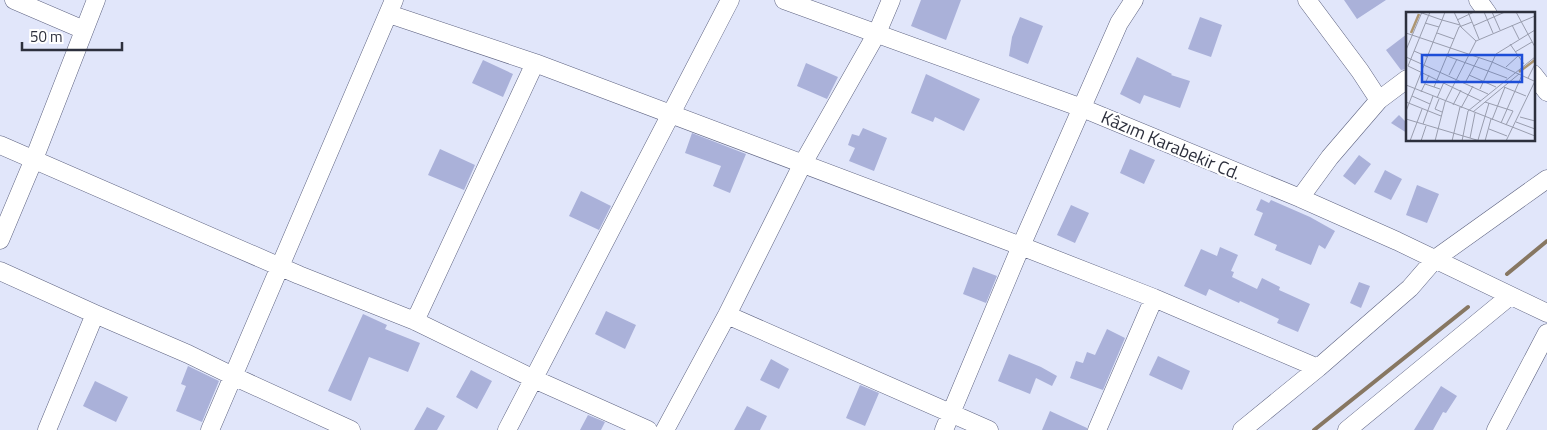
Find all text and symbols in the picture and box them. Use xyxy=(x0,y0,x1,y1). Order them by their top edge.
inset map xyxy=(1406,12,1534,141)
scale bar xyxy=(22,20,122,52)
text: 50 m xyxy=(30,25,63,48)
street label: Kâzım Karabekir Cd. xyxy=(1097,103,1245,187)

